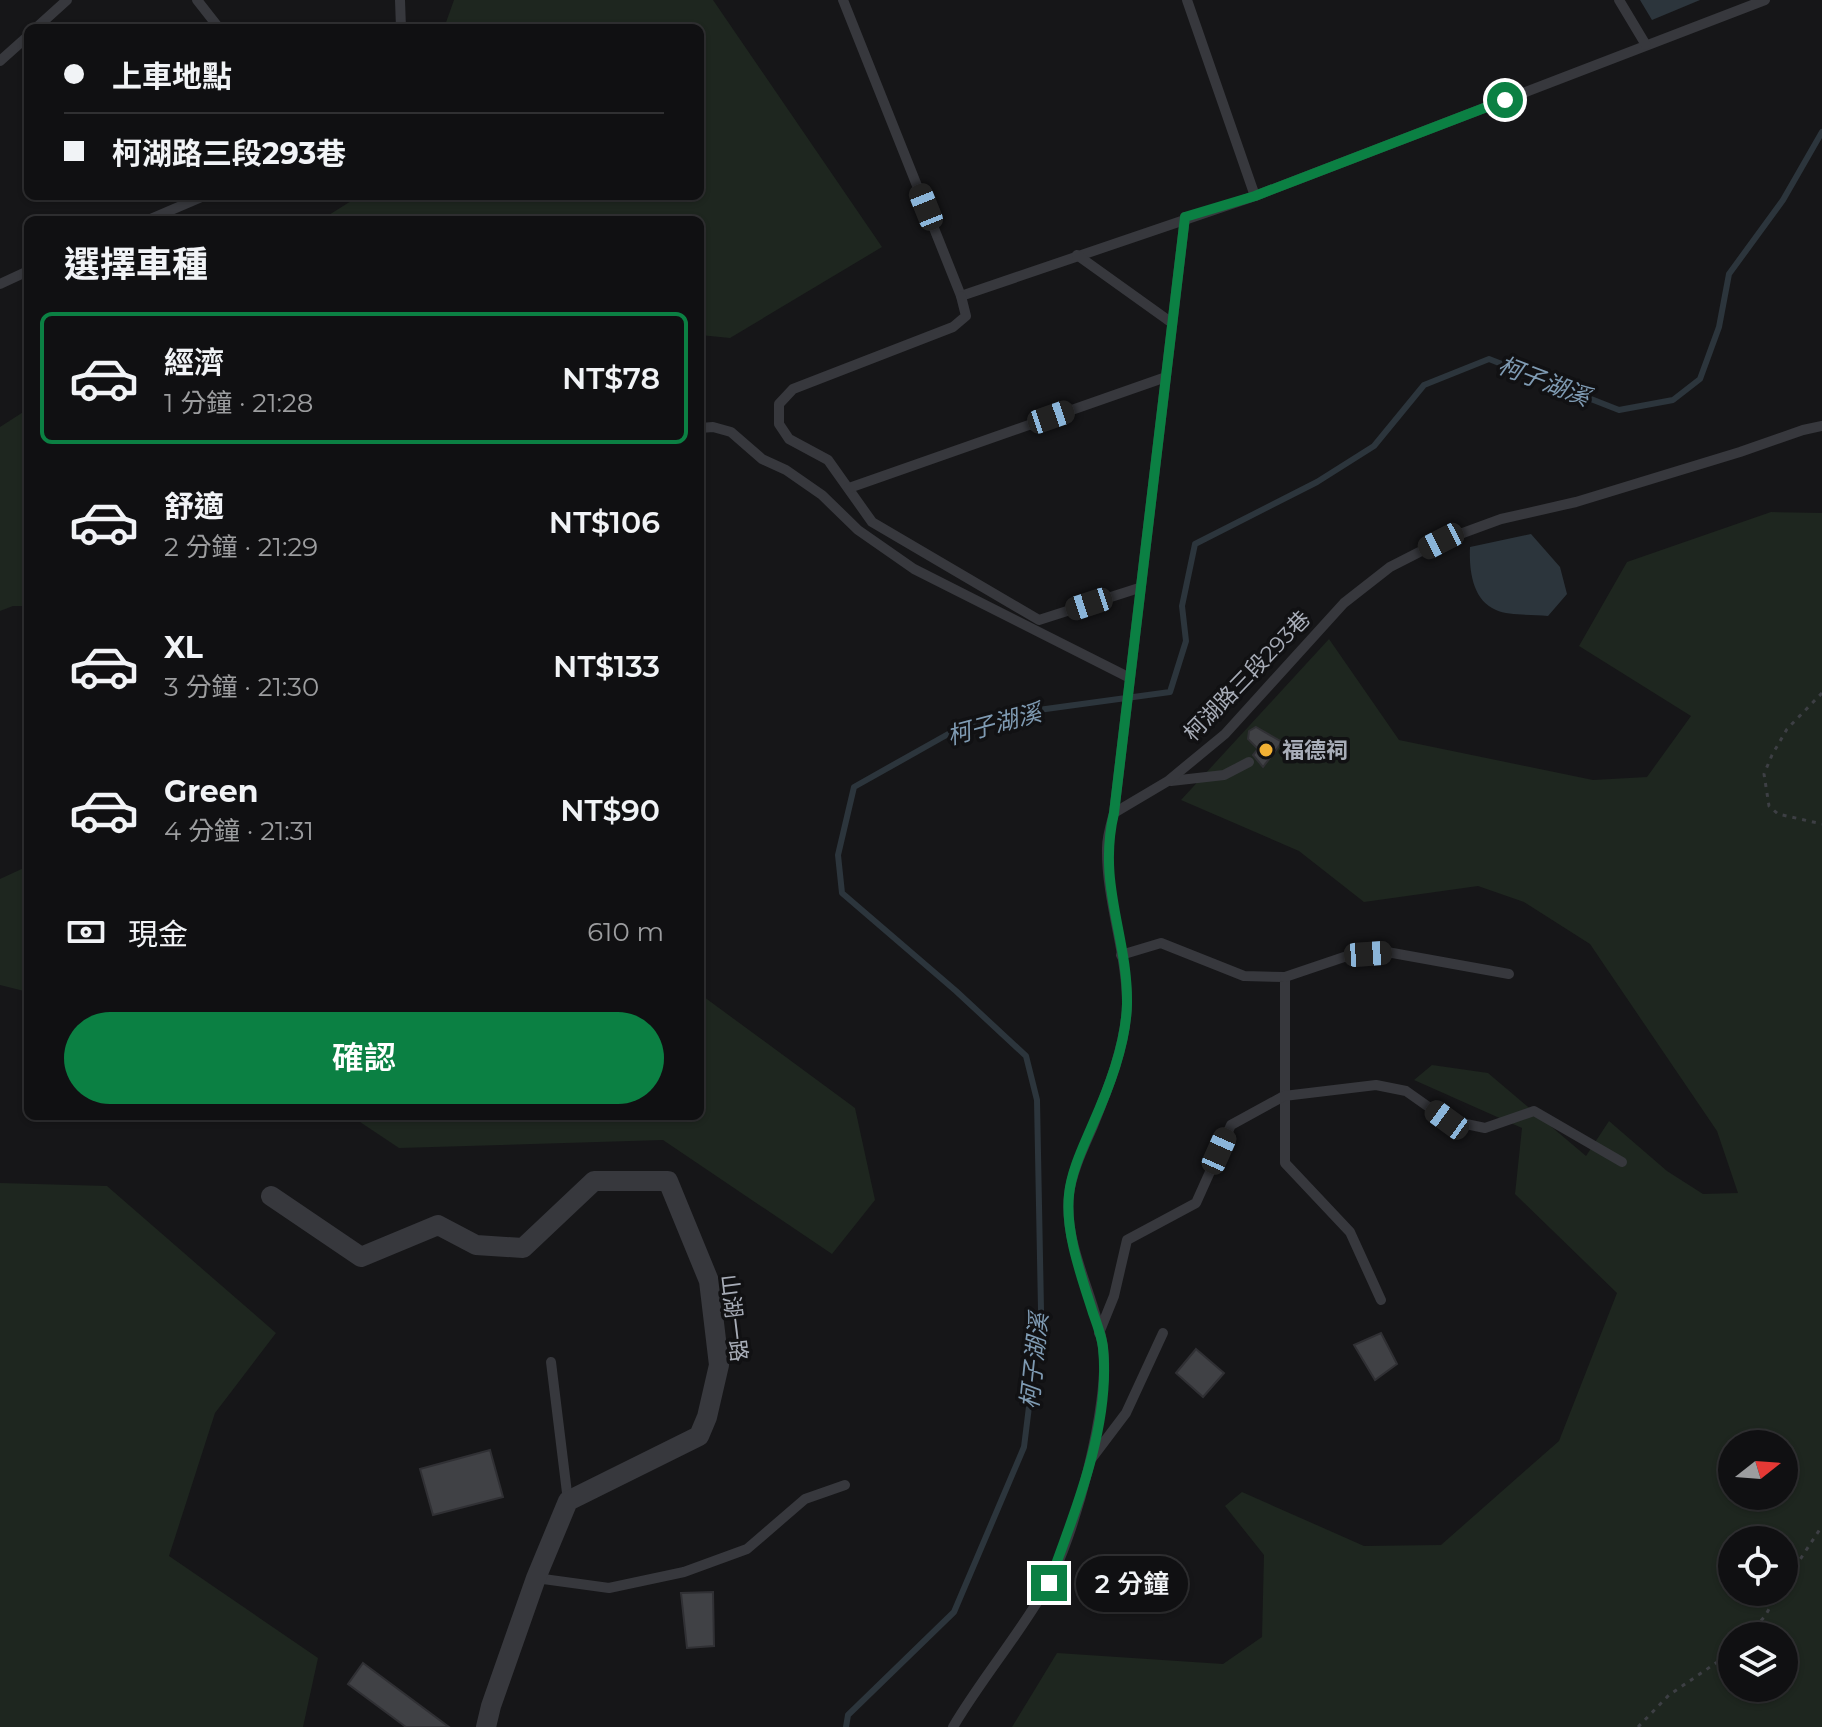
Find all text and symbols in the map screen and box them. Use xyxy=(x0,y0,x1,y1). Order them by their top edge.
text: 上車地點 xyxy=(112,58,232,95)
route start xyxy=(1487,82,1523,118)
text: 柯湖路三段293巷 xyxy=(112,135,346,172)
car xyxy=(906,180,946,234)
text: 選擇車種 xyxy=(64,242,208,286)
icon: car xyxy=(68,342,140,414)
text: 經濟 xyxy=(164,344,224,381)
water label: 柯子湖溪 xyxy=(1494,350,1597,413)
text: NT$78 xyxy=(562,360,660,397)
text: 1 分鐘 · 21:28 xyxy=(164,387,313,419)
car xyxy=(1024,398,1078,436)
icon: car xyxy=(68,486,140,558)
text: 舒適 xyxy=(164,488,224,525)
text: NT$106 xyxy=(549,504,660,541)
car xyxy=(1414,519,1468,563)
text: 2 分鐘 · 21:29 xyxy=(164,531,318,563)
car xyxy=(1062,585,1116,623)
street label: 柯湖路三段293巷 xyxy=(1178,605,1316,747)
text: XL xyxy=(164,629,203,666)
icon: car xyxy=(68,630,140,702)
text: NT$133 xyxy=(553,648,660,685)
text: 3 分鐘 · 21:30 xyxy=(164,671,319,703)
water label: 柯子湖溪 xyxy=(944,697,1047,750)
place label: 福德祠 xyxy=(1282,737,1348,764)
marker: 福德祠 xyxy=(1257,741,1275,759)
text: Green xyxy=(164,773,258,810)
icon: car xyxy=(68,774,140,846)
text: NT$90 xyxy=(560,792,660,829)
text: 4 分鐘 · 21:31 xyxy=(164,815,314,847)
icon: cash xyxy=(64,910,108,954)
text: 現金 xyxy=(128,916,188,953)
text: 610 m xyxy=(587,916,664,948)
car xyxy=(1343,940,1393,968)
button: 確認 xyxy=(64,1012,664,1104)
car xyxy=(1421,1096,1473,1144)
car xyxy=(1198,1124,1240,1178)
street label: 山湖一路 xyxy=(715,1273,753,1363)
water label: 柯子湖溪 xyxy=(1015,1309,1054,1410)
north arrow xyxy=(1718,1430,1798,1510)
map controls xyxy=(1718,1430,1798,1702)
button: locate xyxy=(1718,1526,1798,1606)
callout: 2 分鐘 xyxy=(1077,1555,1189,1611)
route end xyxy=(1031,1565,1067,1601)
text: 2 分鐘 xyxy=(1095,1568,1169,1600)
button: layers xyxy=(1718,1622,1798,1702)

